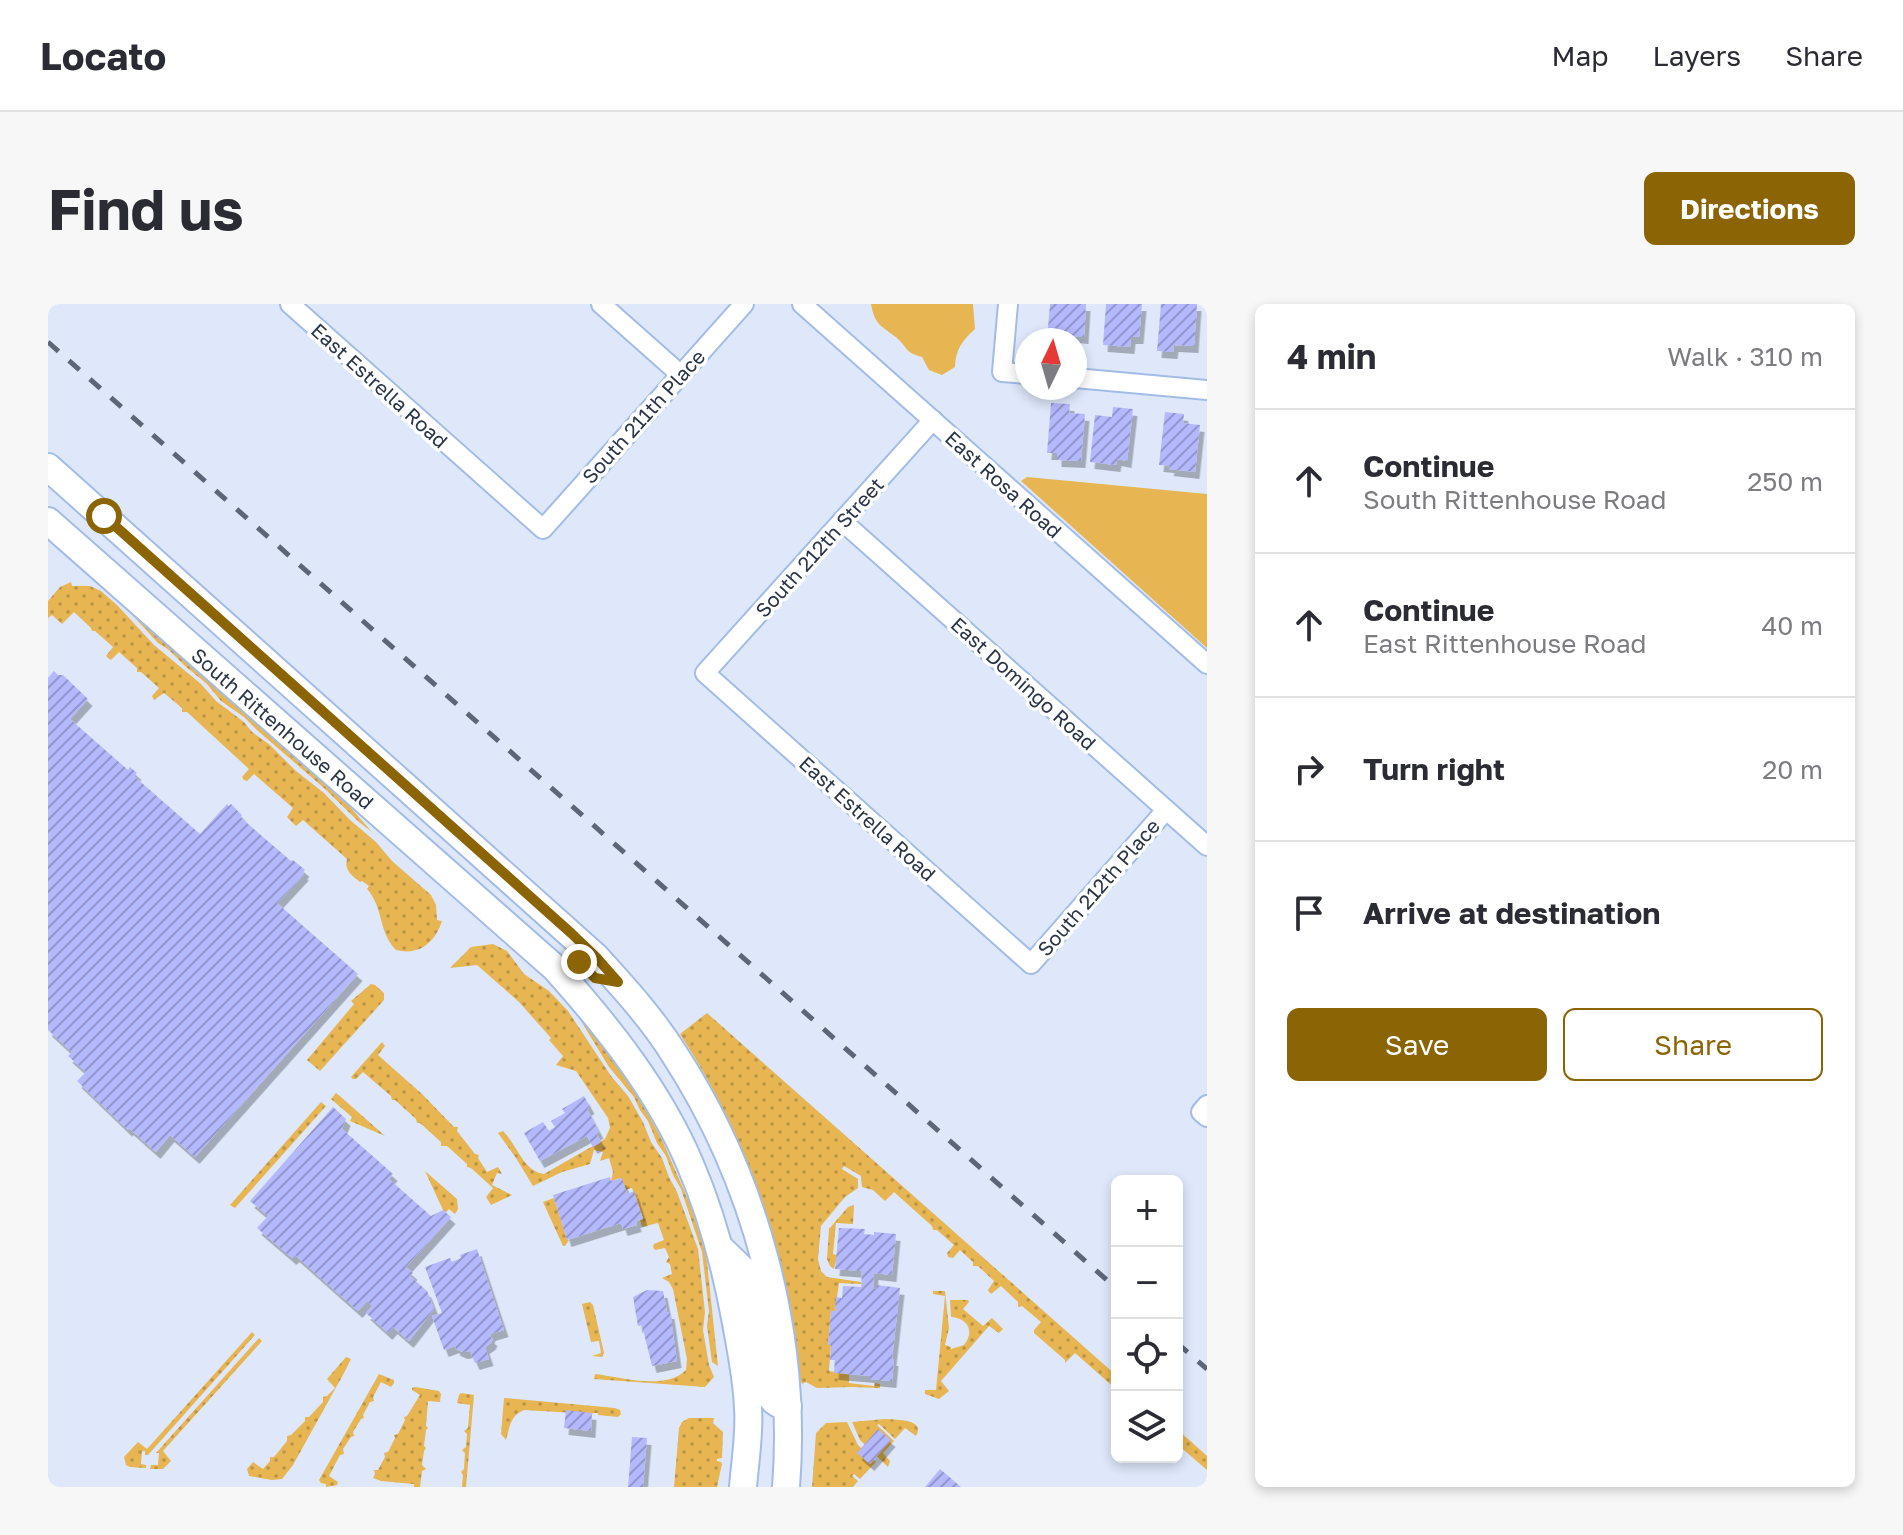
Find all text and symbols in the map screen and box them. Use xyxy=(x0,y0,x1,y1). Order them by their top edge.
text: Locato xyxy=(40,33,166,78)
text: Map xyxy=(1551,39,1609,72)
text: Layers xyxy=(1653,39,1741,72)
text: Share xyxy=(1785,39,1863,72)
button: Directions xyxy=(1644,172,1855,245)
text: Find us xyxy=(48,175,244,242)
street label: East Estrella Road xyxy=(307,318,453,452)
north arrow xyxy=(1015,328,1087,400)
text: 4 min xyxy=(1287,336,1376,376)
text: Walk · 310 m xyxy=(1667,341,1823,372)
street label: South 211th Place xyxy=(577,344,709,488)
street label: East Rosa Road xyxy=(941,425,1067,543)
text: Continue xyxy=(1363,448,1494,484)
icon: ahead xyxy=(1287,459,1331,503)
text: 250 m xyxy=(1747,466,1823,497)
street label: South 212th Street xyxy=(750,472,888,622)
text: South Rittenhouse Road xyxy=(1363,484,1667,515)
route start xyxy=(86,498,122,534)
text: Continue xyxy=(1363,592,1494,628)
icon: ahead xyxy=(1287,603,1331,647)
text: 40 m xyxy=(1762,610,1823,641)
street label: East Domingo Road xyxy=(947,612,1101,754)
text: East Rittenhouse Road xyxy=(1363,628,1647,659)
street label: South Rittenhouse Road xyxy=(187,642,379,814)
icon: right xyxy=(1287,747,1331,791)
street label: East Estrella Road xyxy=(795,751,941,885)
text: Turn right xyxy=(1363,751,1505,787)
text: 20 m xyxy=(1762,754,1823,785)
street label: South 212th Place xyxy=(1032,814,1164,960)
icon: arrive xyxy=(1287,891,1331,935)
text: Arrive at destination xyxy=(1363,895,1660,931)
route end xyxy=(561,944,597,980)
button: Save xyxy=(1287,1008,1547,1081)
button: Share xyxy=(1563,1008,1823,1081)
map controls xyxy=(1111,1175,1183,1463)
button: + xyxy=(1111,1175,1183,1247)
button: − xyxy=(1111,1247,1183,1319)
button: locate xyxy=(1111,1319,1183,1391)
button: layers xyxy=(1111,1391,1183,1463)

